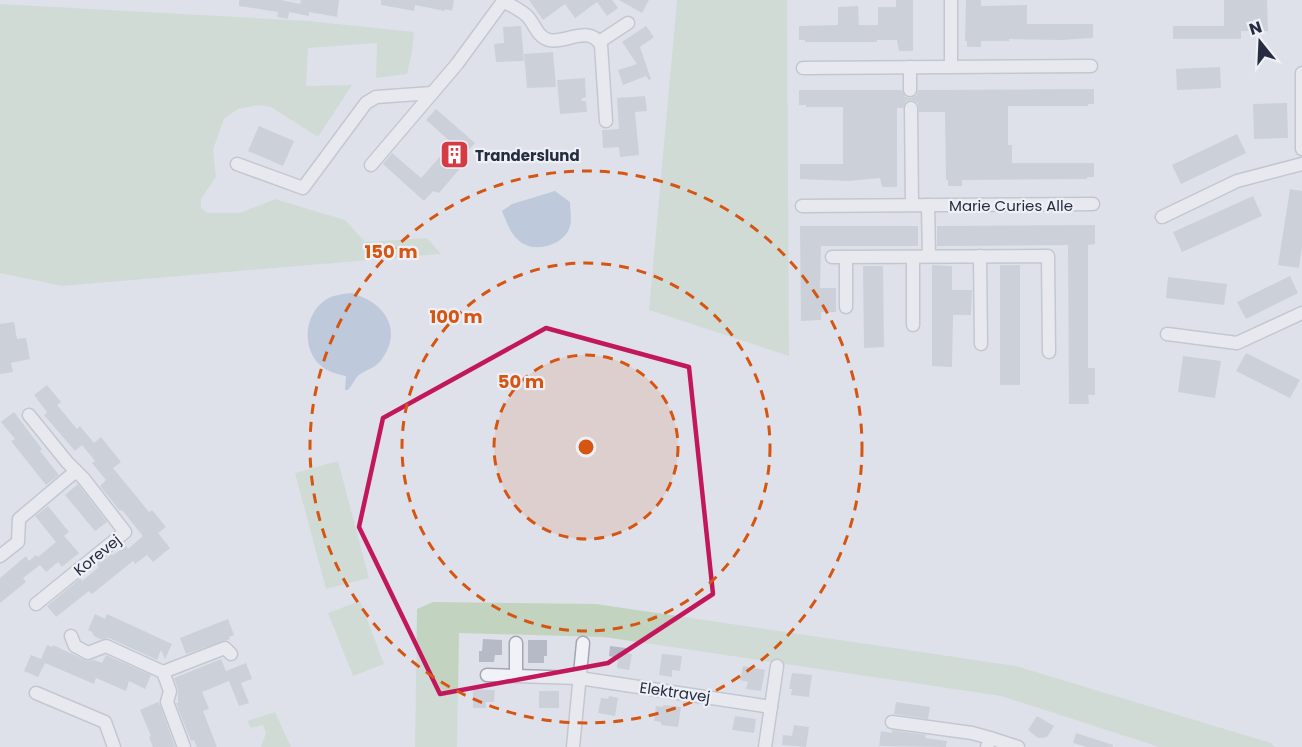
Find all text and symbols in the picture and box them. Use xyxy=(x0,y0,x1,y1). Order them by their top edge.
north arrow xyxy=(1230,12,1290,72)
text: N xyxy=(1246,15,1265,41)
building icon: Tranderslund xyxy=(438,139,470,171)
place label: Tranderslund xyxy=(475,145,580,166)
street label: Marie Curies Alle xyxy=(949,195,1073,216)
text: 150 m xyxy=(364,239,418,264)
text: 100 m xyxy=(429,304,483,329)
text: 50 m xyxy=(498,369,544,394)
centre of rings xyxy=(576,437,596,457)
street label: Korevej xyxy=(69,530,125,580)
street label: Elektravej xyxy=(638,677,712,707)

